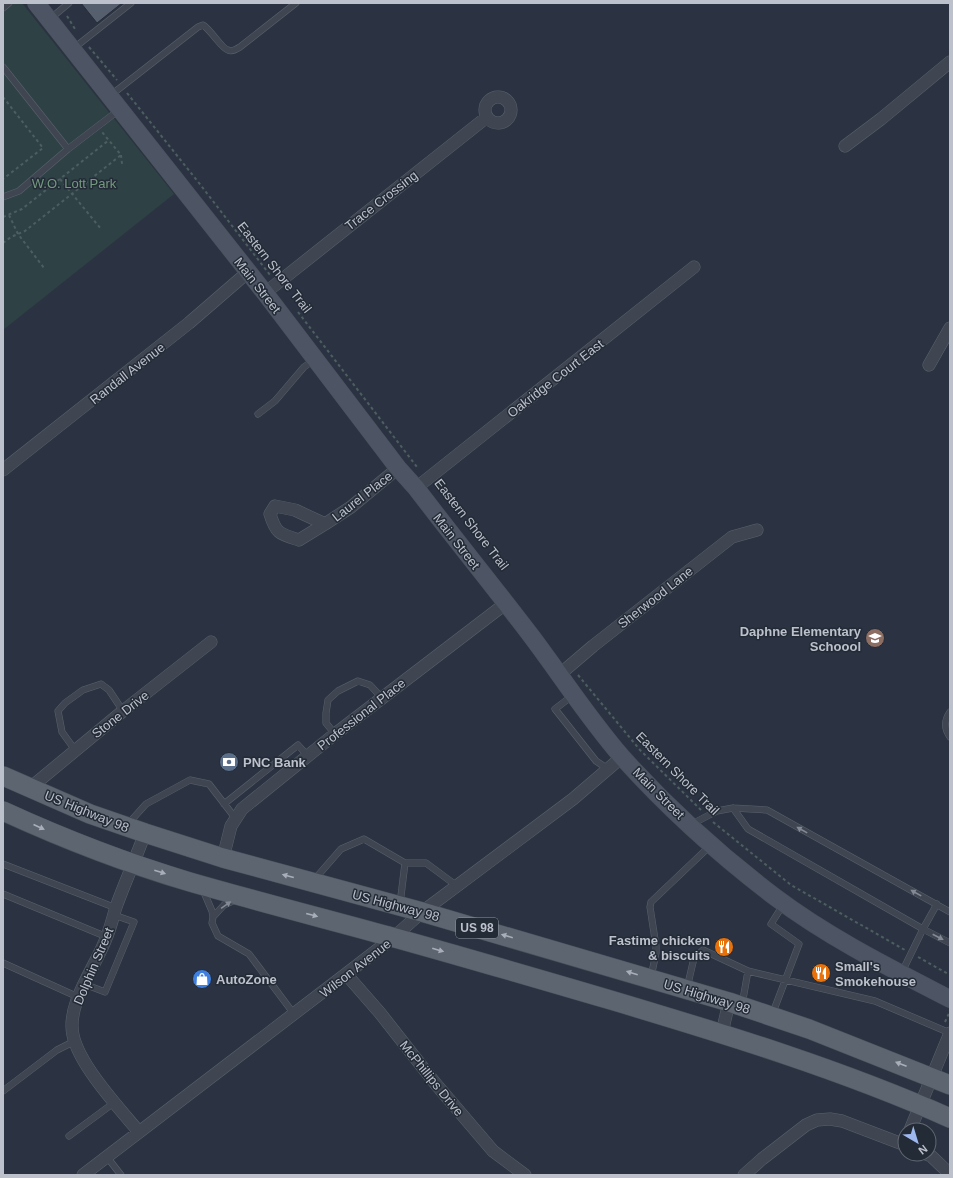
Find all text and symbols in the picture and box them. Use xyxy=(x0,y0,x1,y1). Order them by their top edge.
street label: Trace Crossing xyxy=(342,168,420,233)
park label: W.O. Lott Park xyxy=(32,176,117,191)
street label: Eastern Shore Trail xyxy=(234,219,315,316)
street label: Main Street xyxy=(231,254,284,316)
street label: Oakridge Court East xyxy=(504,336,607,421)
street label: Randall Avenue xyxy=(87,340,168,407)
street label: Laurel Place xyxy=(329,468,395,525)
street label: Eastern Shore Trail xyxy=(431,476,512,573)
street label: Main Street xyxy=(430,510,483,572)
street label: Sherwood Lane xyxy=(615,563,696,631)
place label: Daphne Elementary Schoool xyxy=(740,624,862,654)
school or university icon: Daphne Elementary Schoool xyxy=(864,627,886,649)
street label: Professional Place xyxy=(314,675,408,753)
street label: Stone Drive xyxy=(89,688,152,741)
street label: Eastern Shore Trail xyxy=(633,729,722,818)
bank icon: PNC Bank xyxy=(218,751,240,773)
place label: PNC Bank xyxy=(243,755,307,770)
street label: Main Street xyxy=(630,765,688,822)
street label: US Highway 98 xyxy=(42,788,131,835)
one-way arrow xyxy=(33,824,44,830)
one-way arrow xyxy=(796,826,808,833)
one-way arrow xyxy=(155,869,167,875)
one-way arrow xyxy=(281,873,293,879)
street label: US Highway 98 xyxy=(351,887,441,924)
one-way arrow xyxy=(910,889,922,896)
one-way arrow xyxy=(221,901,231,909)
one-way arrow xyxy=(307,912,319,918)
road number: US 98 xyxy=(456,918,498,938)
street label: Dolphin Street xyxy=(70,925,117,1007)
one-way arrow xyxy=(501,933,514,939)
place label: Fastime chicken & biscuits xyxy=(609,933,710,963)
one-way arrow xyxy=(933,934,944,940)
street label: Wilson Avenue xyxy=(317,936,394,1001)
restaurant icon: Fastime chicken & biscuits xyxy=(713,936,735,958)
one-way arrow xyxy=(432,947,444,953)
place label: Small's Smokehouse xyxy=(835,959,916,989)
restaurant icon: Small's Smokehouse xyxy=(810,962,832,984)
shop icon: AutoZone xyxy=(191,968,213,990)
one-way arrow xyxy=(626,970,638,976)
place label: AutoZone xyxy=(216,972,277,987)
street label: US Highway 98 xyxy=(662,976,752,1017)
street label: McPhillips Drive xyxy=(397,1038,467,1119)
one-way arrow xyxy=(895,1061,907,1067)
north arrow xyxy=(897,1122,937,1162)
text: N xyxy=(916,1143,930,1157)

